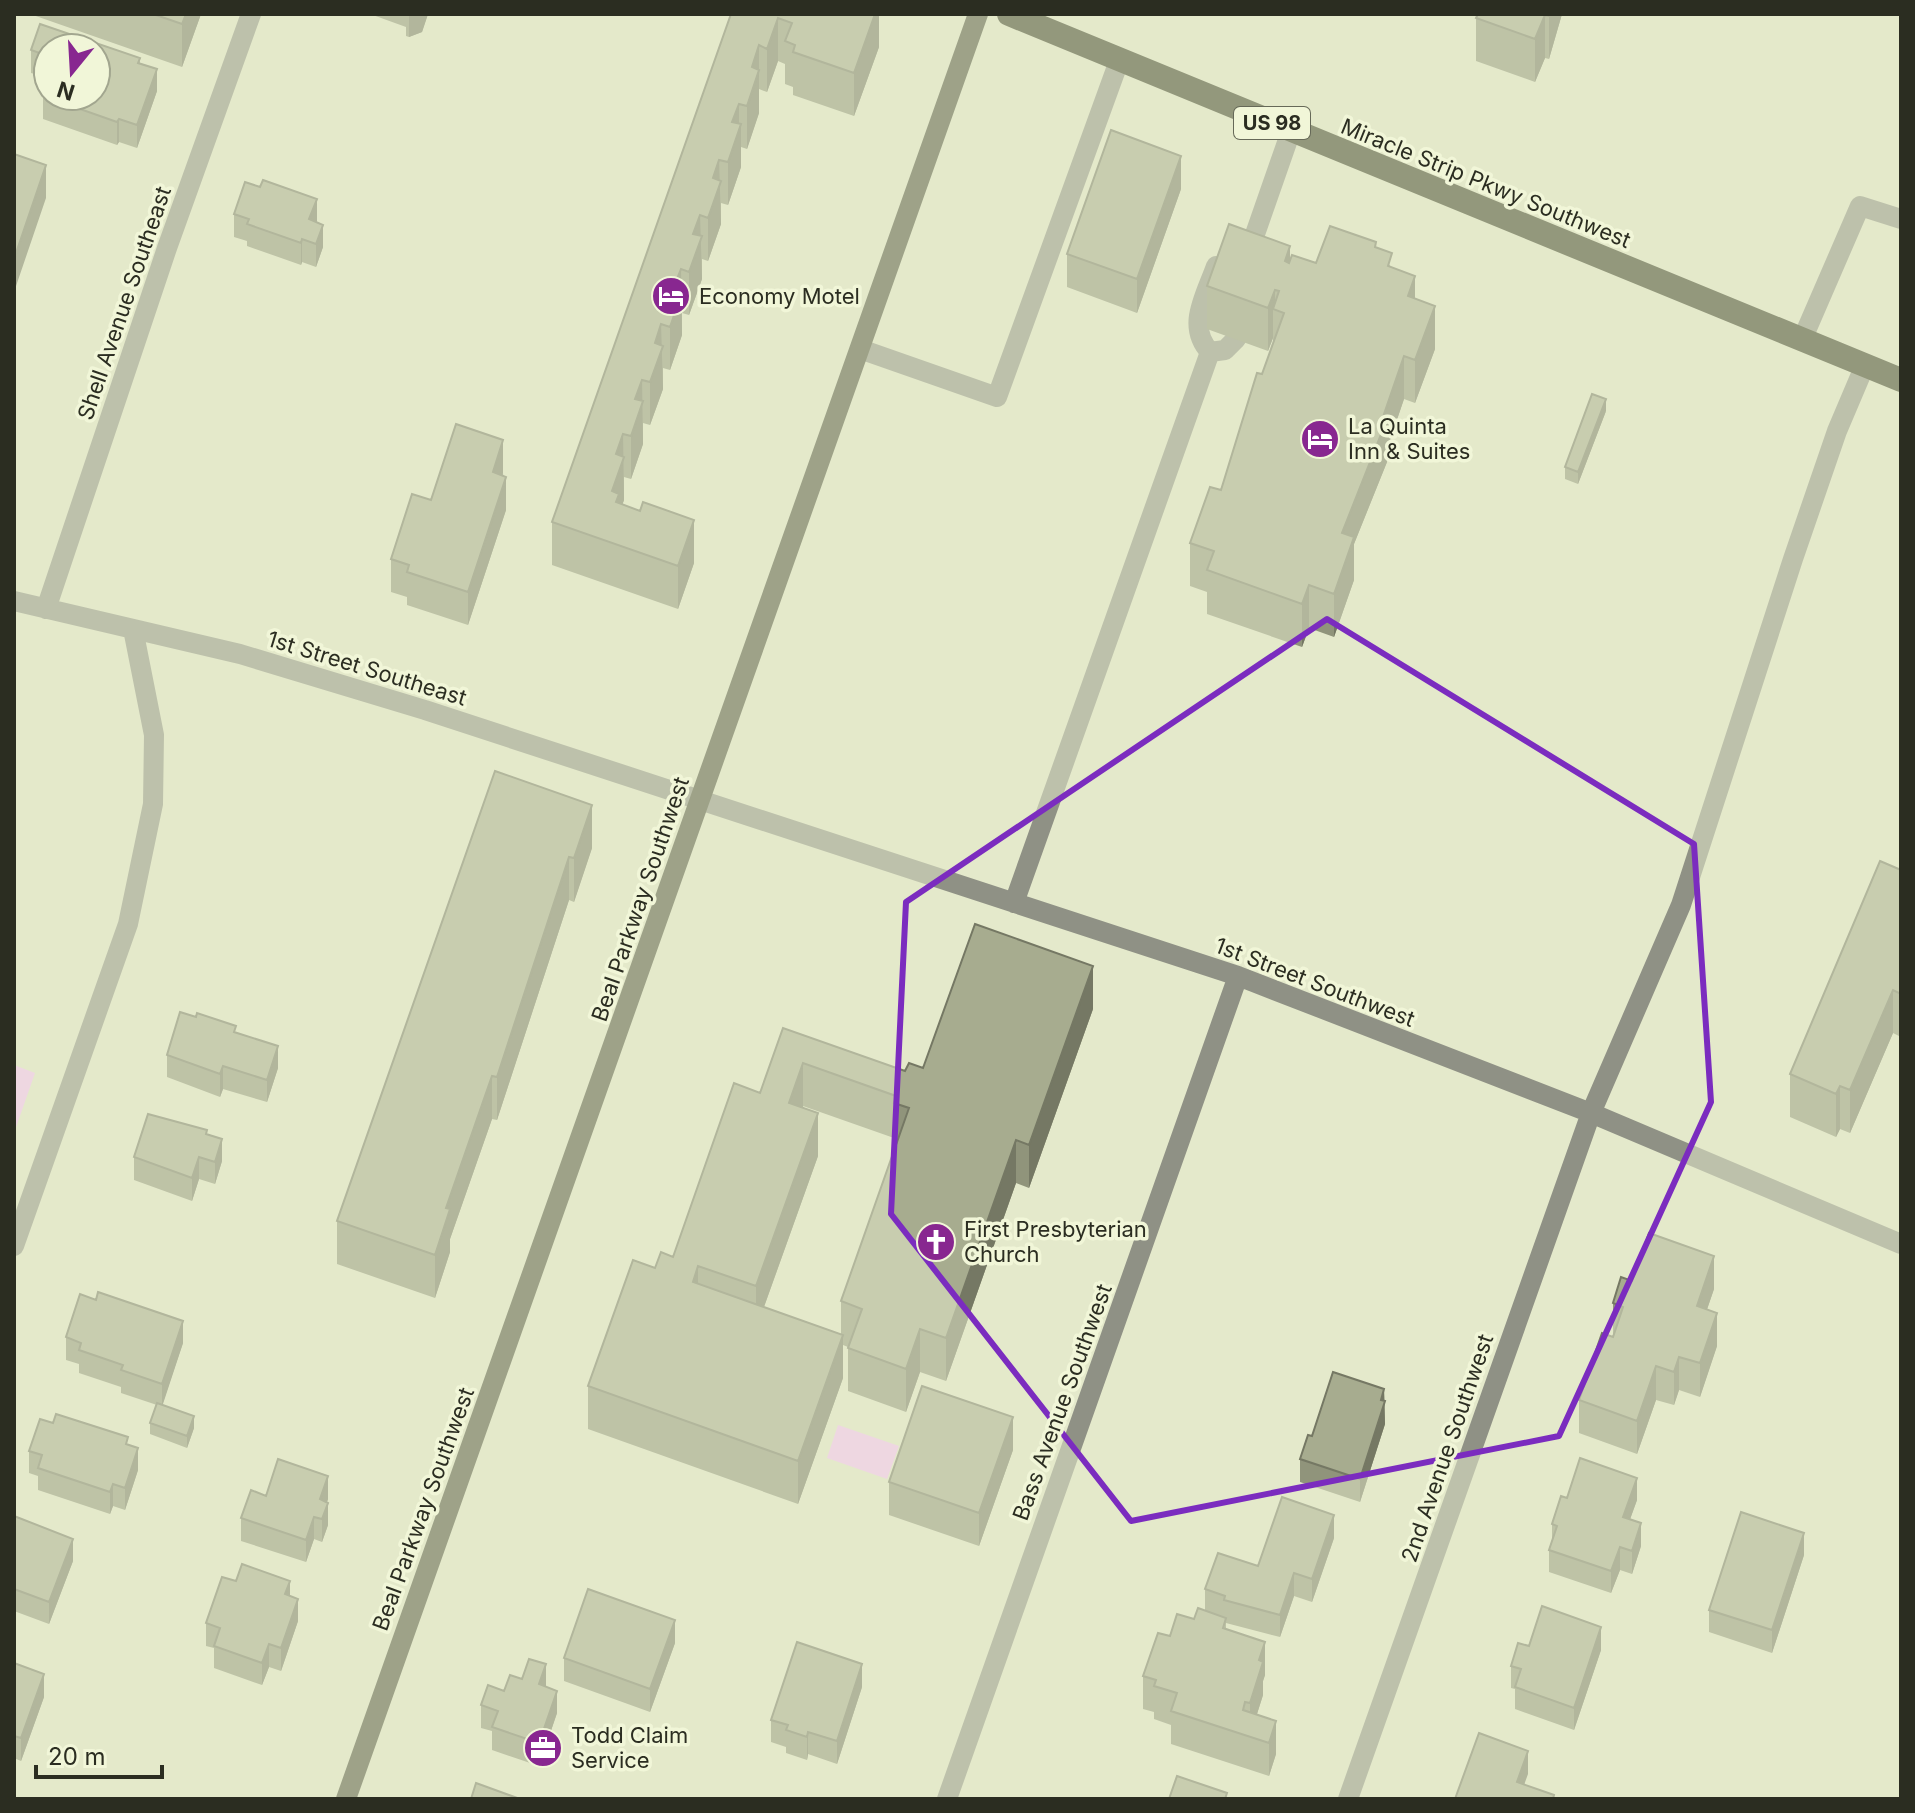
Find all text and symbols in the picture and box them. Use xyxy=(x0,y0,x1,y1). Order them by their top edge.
north arrow xyxy=(32,32,112,112)
text: N xyxy=(54,76,78,106)
road number: US 98 xyxy=(1234,107,1310,139)
street label: Miracle Strip Pkwy Southwest xyxy=(1337,113,1635,253)
street label: Shell Avenue Southeast xyxy=(72,183,176,423)
hotel icon: Economy Motel xyxy=(650,275,692,317)
place label: Economy Motel xyxy=(699,283,860,309)
place label: La Quinta Inn & Suites xyxy=(1348,413,1470,464)
hotel icon: La Quinta Inn & Suites xyxy=(1299,418,1341,460)
street label: 1st Street Southeast xyxy=(264,625,470,711)
street label: Beal Parkway Southwest xyxy=(586,773,694,1025)
street label: 1st Street Southwest xyxy=(1211,932,1419,1032)
place label: First Presbyterian Church xyxy=(964,1216,1147,1267)
church icon: First Presbyterian Church xyxy=(915,1221,957,1263)
street label: Bass Avenue Southwest xyxy=(1007,1280,1117,1524)
street label: 2nd Avenue Southwest xyxy=(1396,1331,1498,1565)
street label: Beal Parkway Southwest xyxy=(367,1384,479,1634)
place label: Todd Claim Service xyxy=(571,1722,688,1773)
office icon: Todd Claim Service xyxy=(522,1727,564,1769)
scale bar xyxy=(36,1729,162,1779)
text: 20 m xyxy=(48,1742,106,1771)

